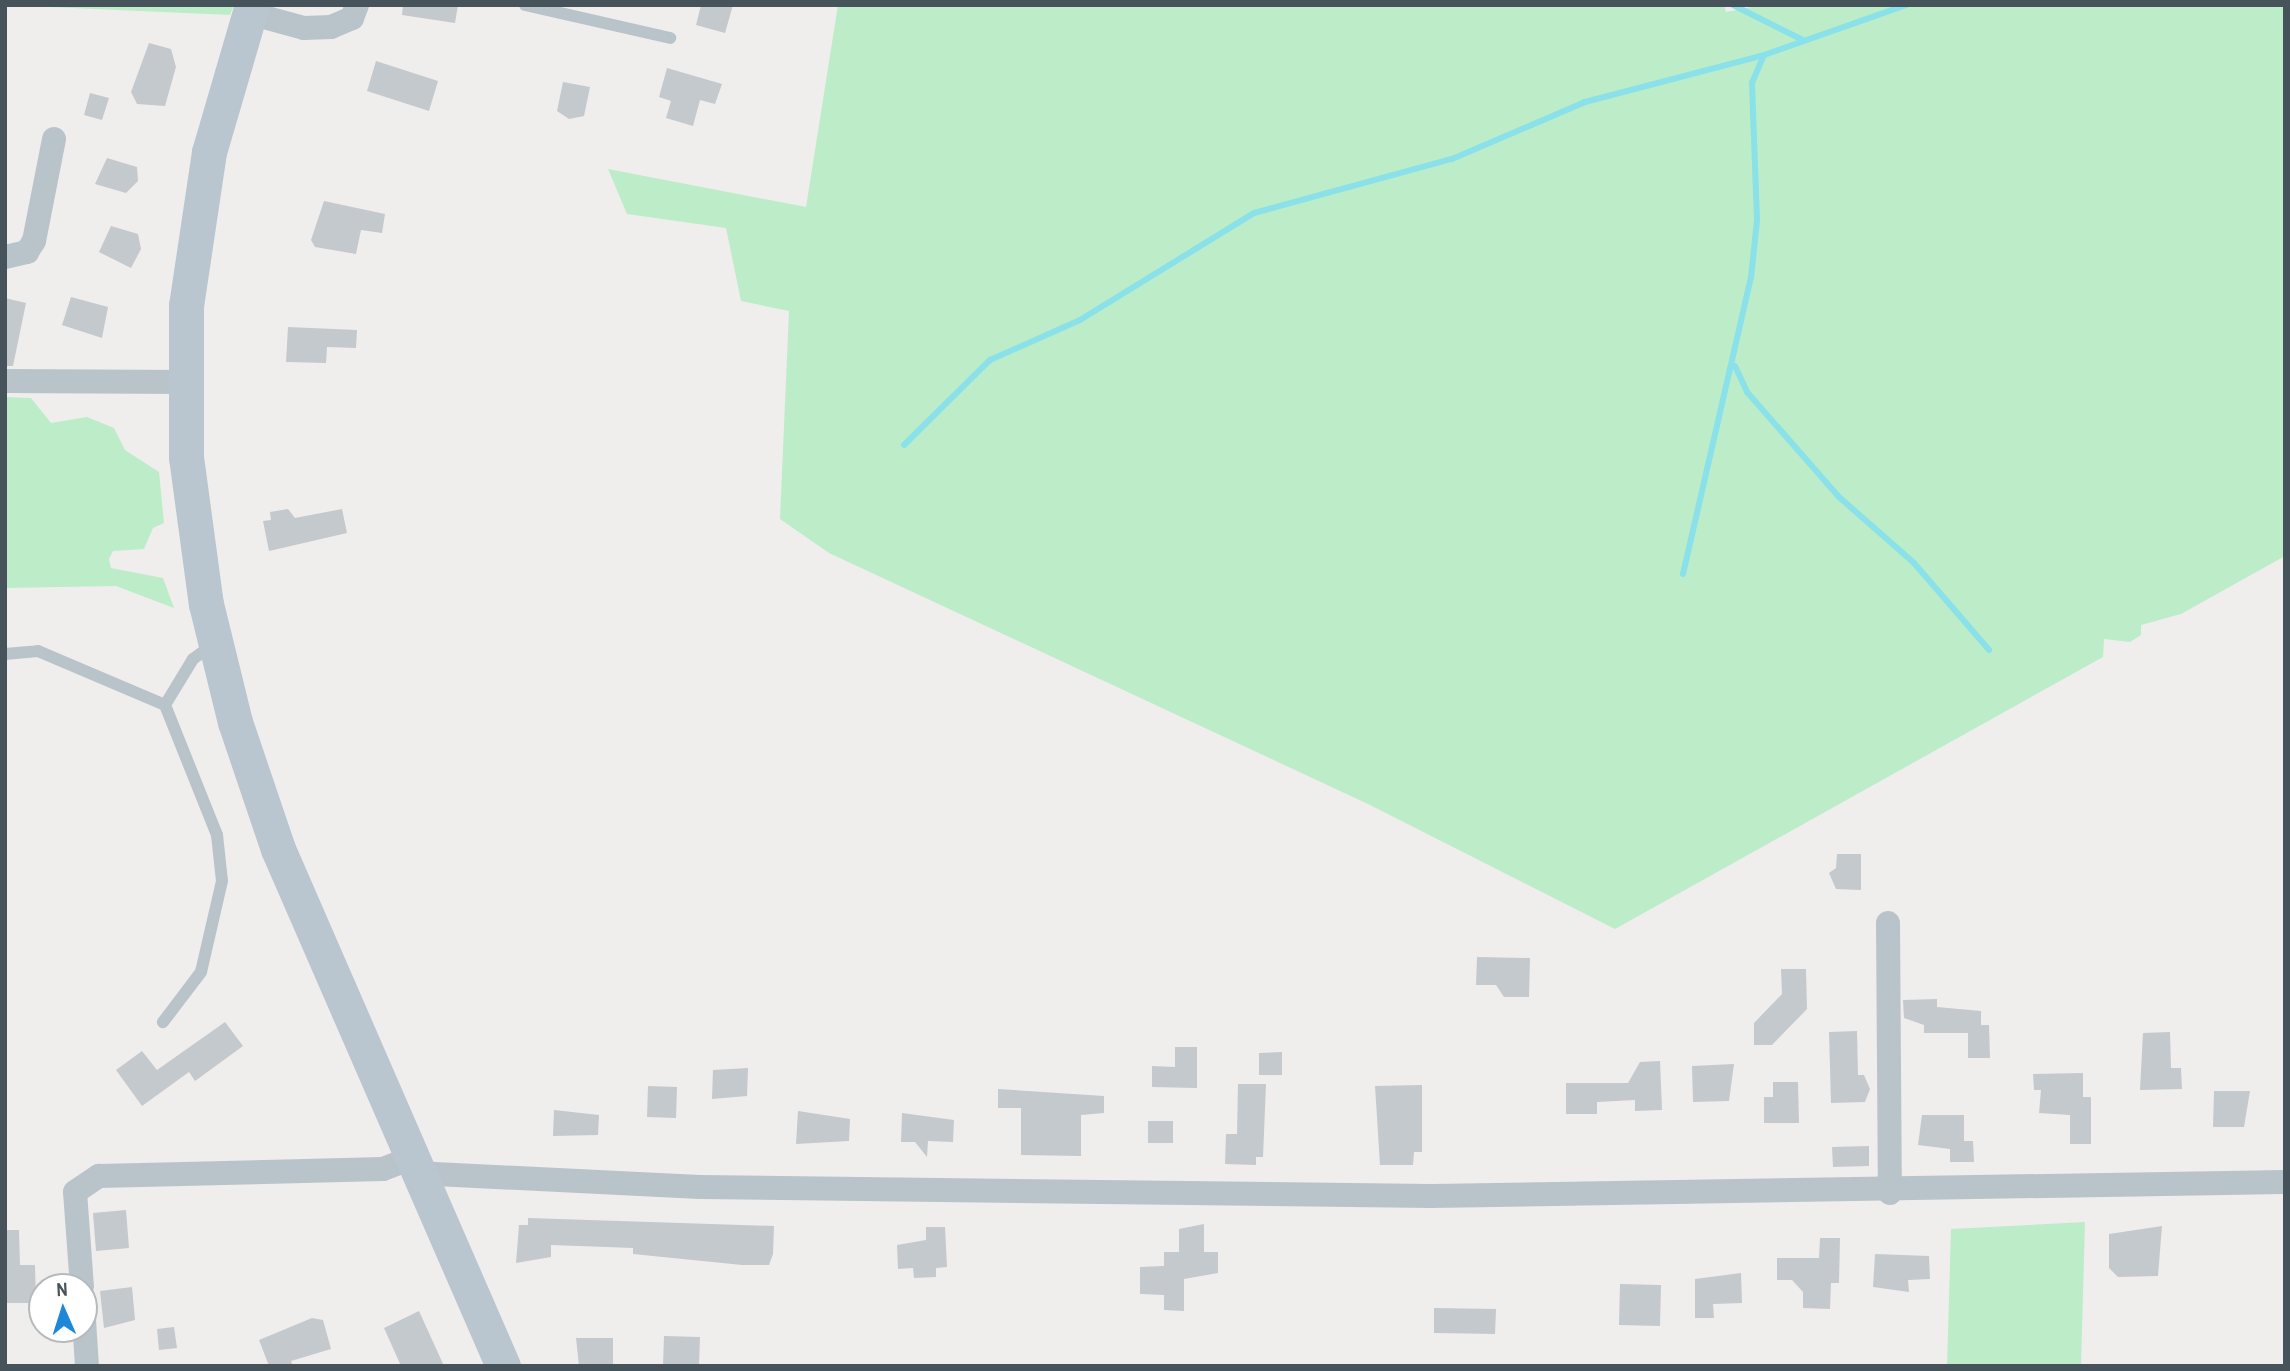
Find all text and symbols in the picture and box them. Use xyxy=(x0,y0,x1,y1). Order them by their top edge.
north arrow xyxy=(28,1273,98,1343)
text: N xyxy=(56,1276,68,1302)

